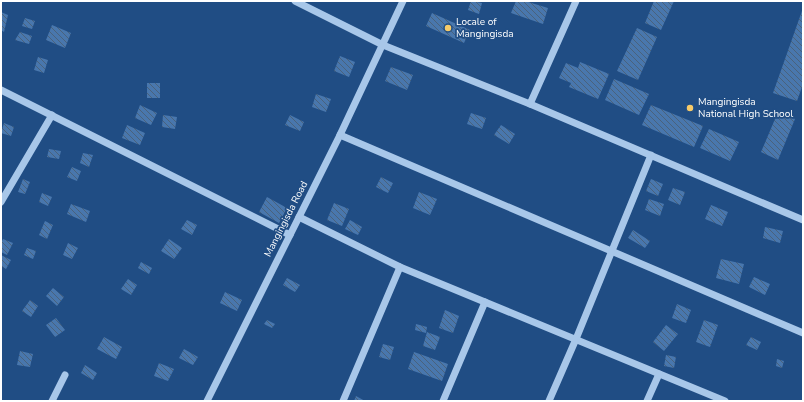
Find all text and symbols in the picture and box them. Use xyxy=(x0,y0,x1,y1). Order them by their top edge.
place label: Locale of Mangingisda xyxy=(456,15,514,41)
marker: Locale of Mangingisda xyxy=(443,23,453,33)
place label: Mangingisda National High School xyxy=(698,95,793,121)
marker: Mangingisda National High School xyxy=(685,103,695,113)
street label: Mangingisda Road xyxy=(261,179,311,259)

